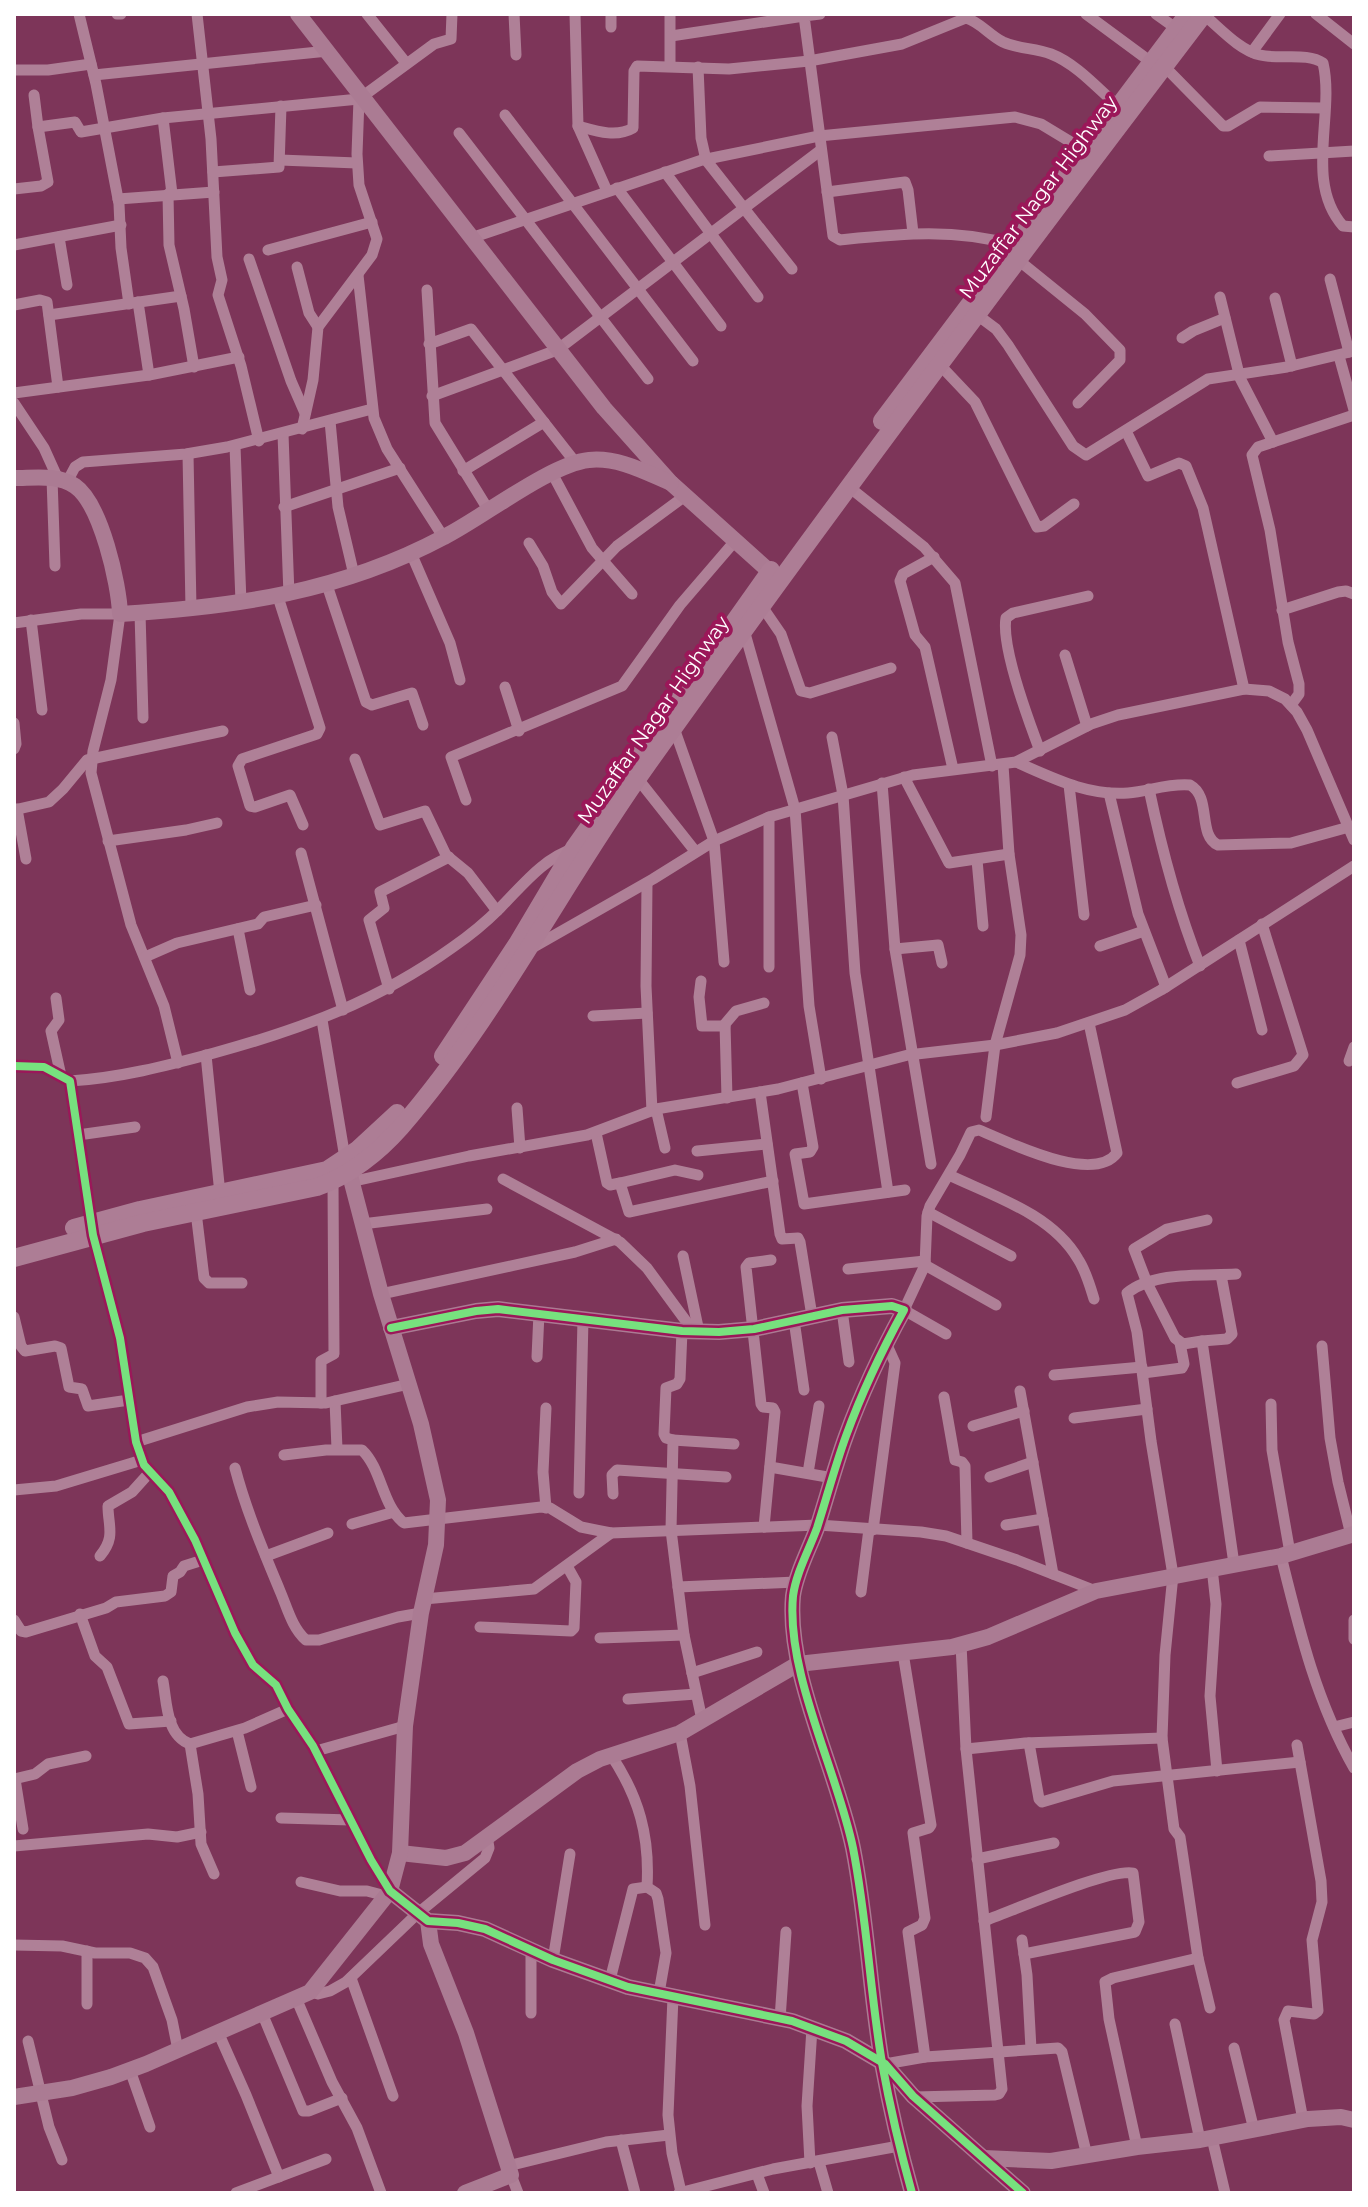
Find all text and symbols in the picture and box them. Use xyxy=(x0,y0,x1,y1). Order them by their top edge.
street label: Muzaffar Nagar Highway xyxy=(954,91,1122,303)
street label: Muzaffar Nagar Highway xyxy=(572,611,734,828)

